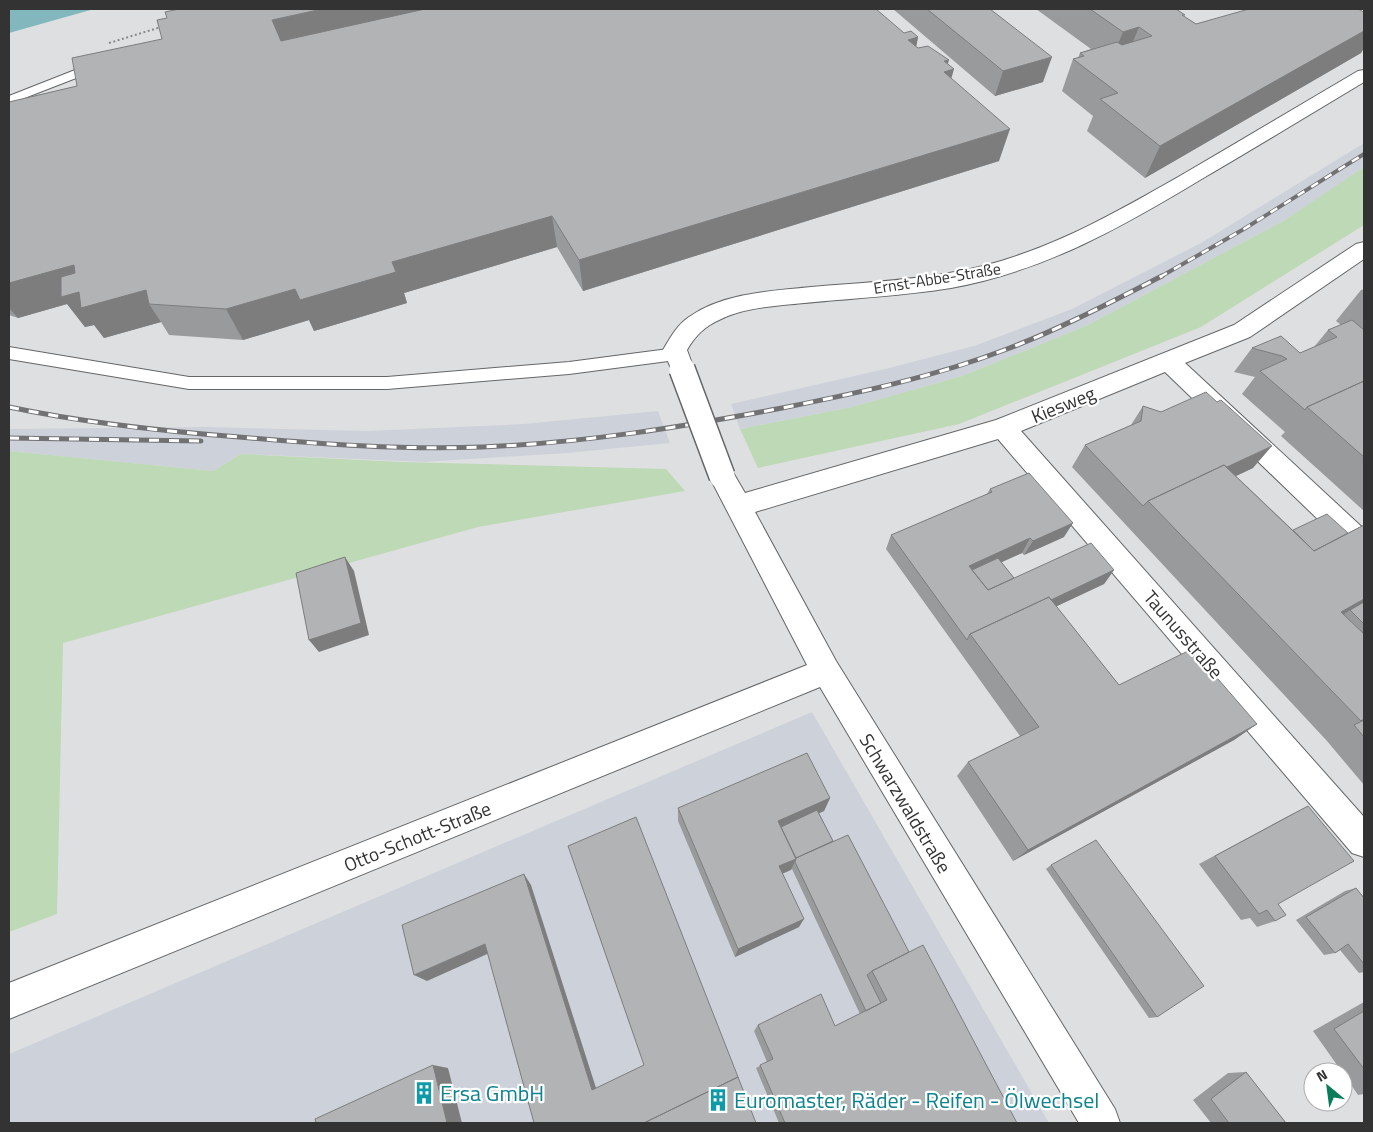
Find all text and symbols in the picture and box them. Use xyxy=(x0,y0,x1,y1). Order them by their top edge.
street label: Ernst-Abbe-Straße xyxy=(872,256,1002,300)
street label: Kiesweg xyxy=(1026,378,1100,430)
street label: Taunusstraße xyxy=(1137,583,1231,685)
street label: Schwarzwaldstraße xyxy=(853,728,959,878)
street label: Otto-Schott-Straße xyxy=(339,793,495,879)
north arrow xyxy=(1303,1062,1353,1112)
text: N xyxy=(1312,1064,1331,1087)
place label: Ersa GmbH xyxy=(440,1076,544,1110)
building icon: Ersa GmbH xyxy=(411,1080,437,1106)
place label: Euromaster, Räder - Reifen - Ölwechsel xyxy=(734,1083,1099,1117)
building icon: Euromaster, Räder - Reifen - Ölwechsel xyxy=(705,1087,731,1113)

